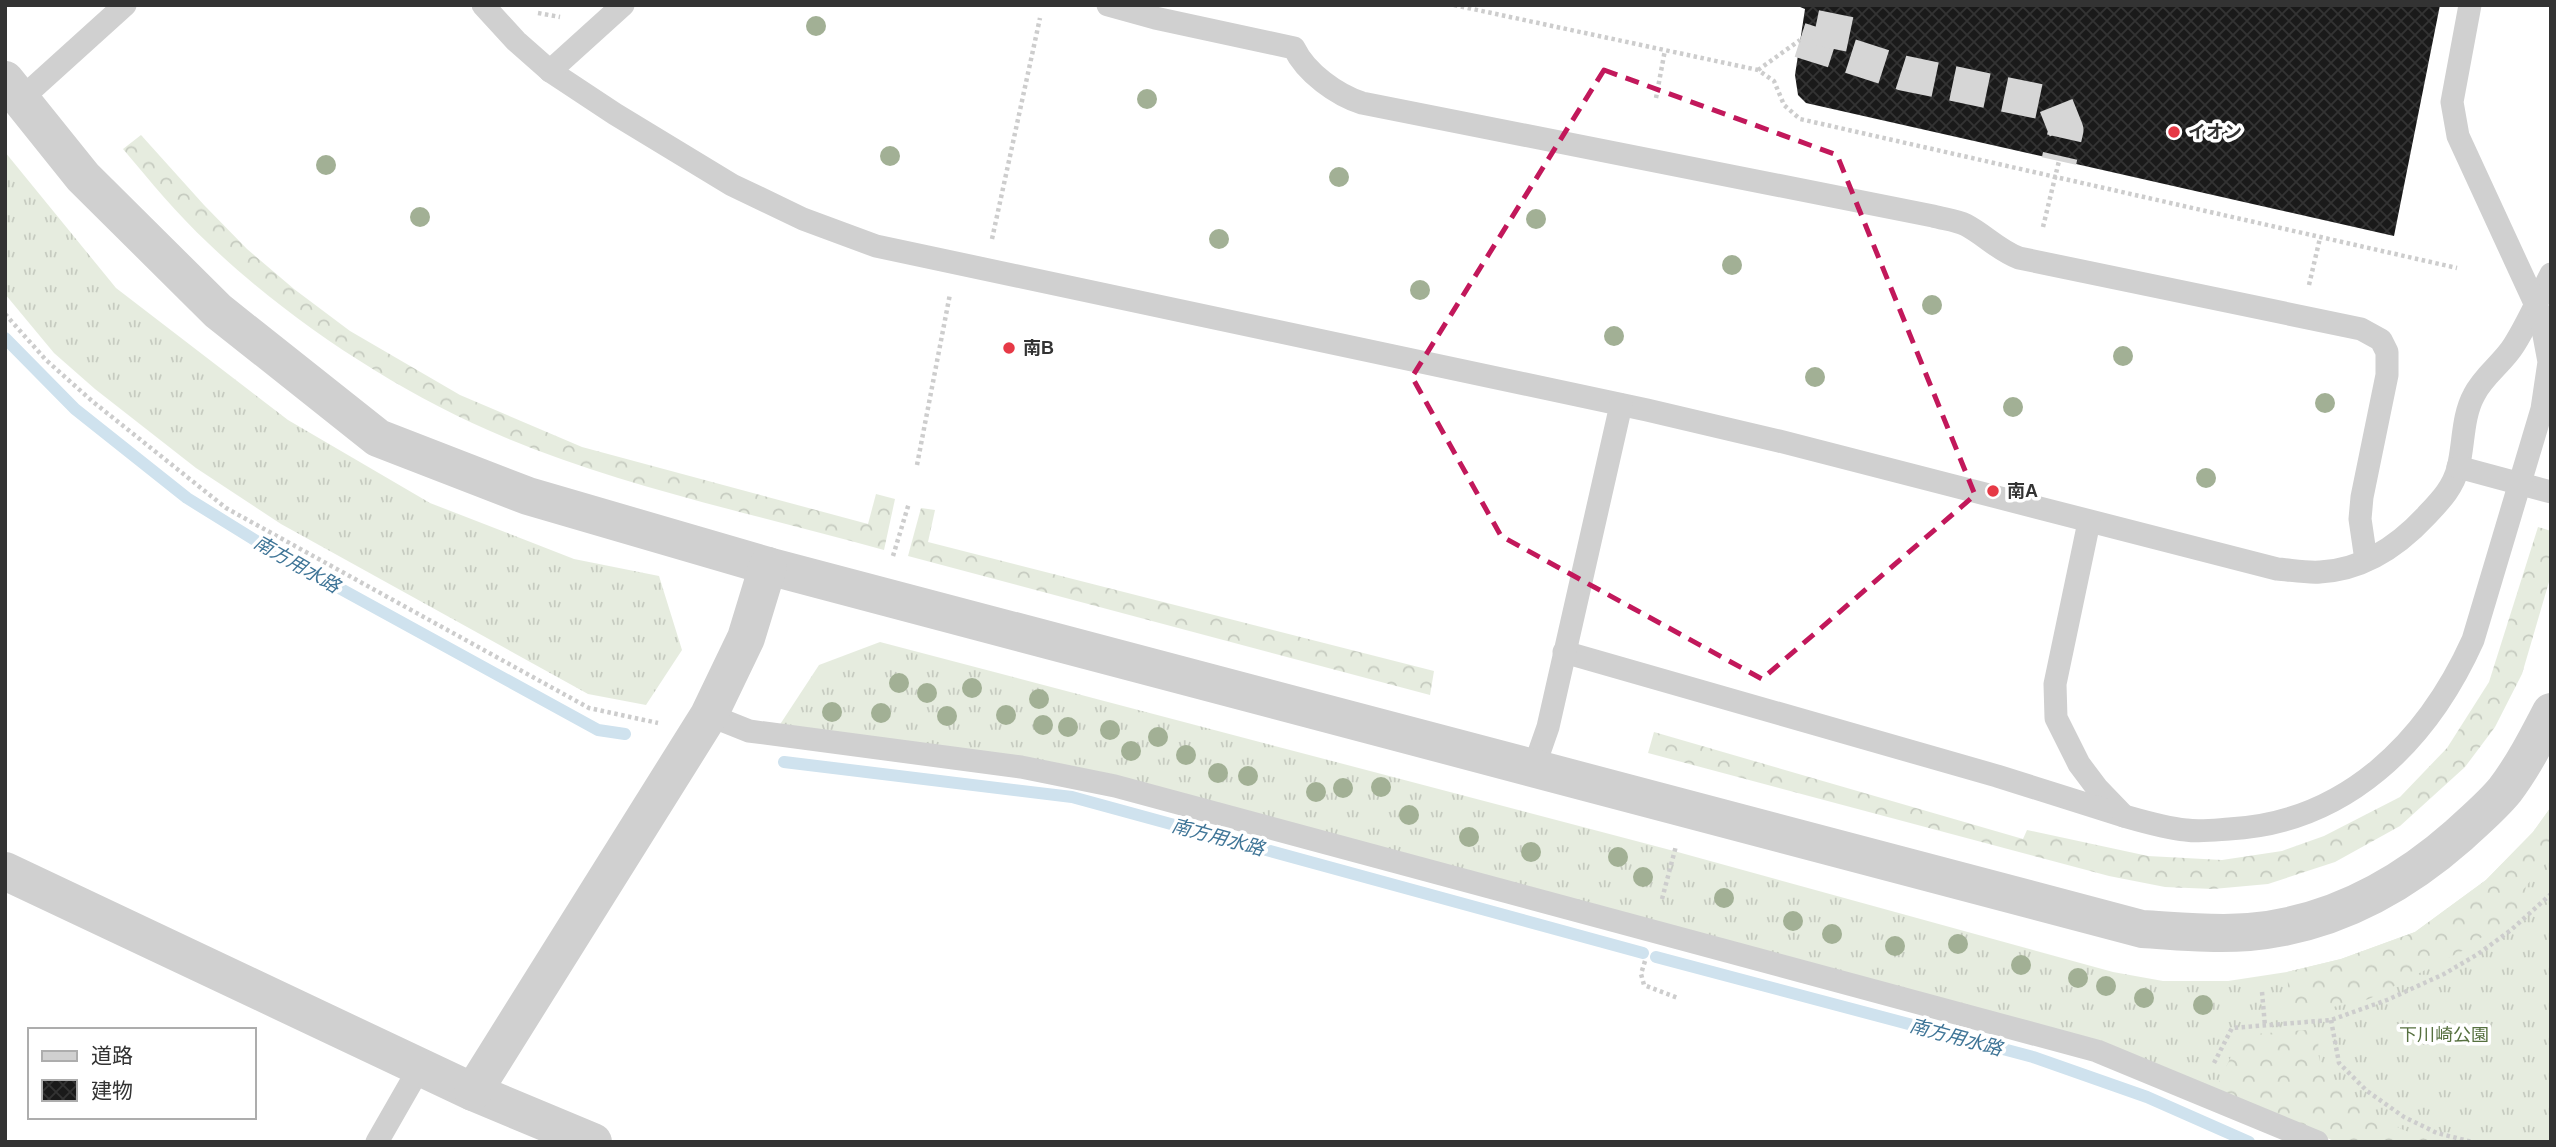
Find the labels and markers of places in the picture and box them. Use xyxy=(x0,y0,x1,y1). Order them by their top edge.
place label: イオン xyxy=(2188,122,2242,142)
marker: イオン xyxy=(2166,124,2182,140)
place label: 南B xyxy=(1023,338,1054,358)
marker: 南B xyxy=(1001,340,1017,356)
place label: 南A xyxy=(2007,481,2038,501)
marker: 南A xyxy=(1985,483,2001,499)

